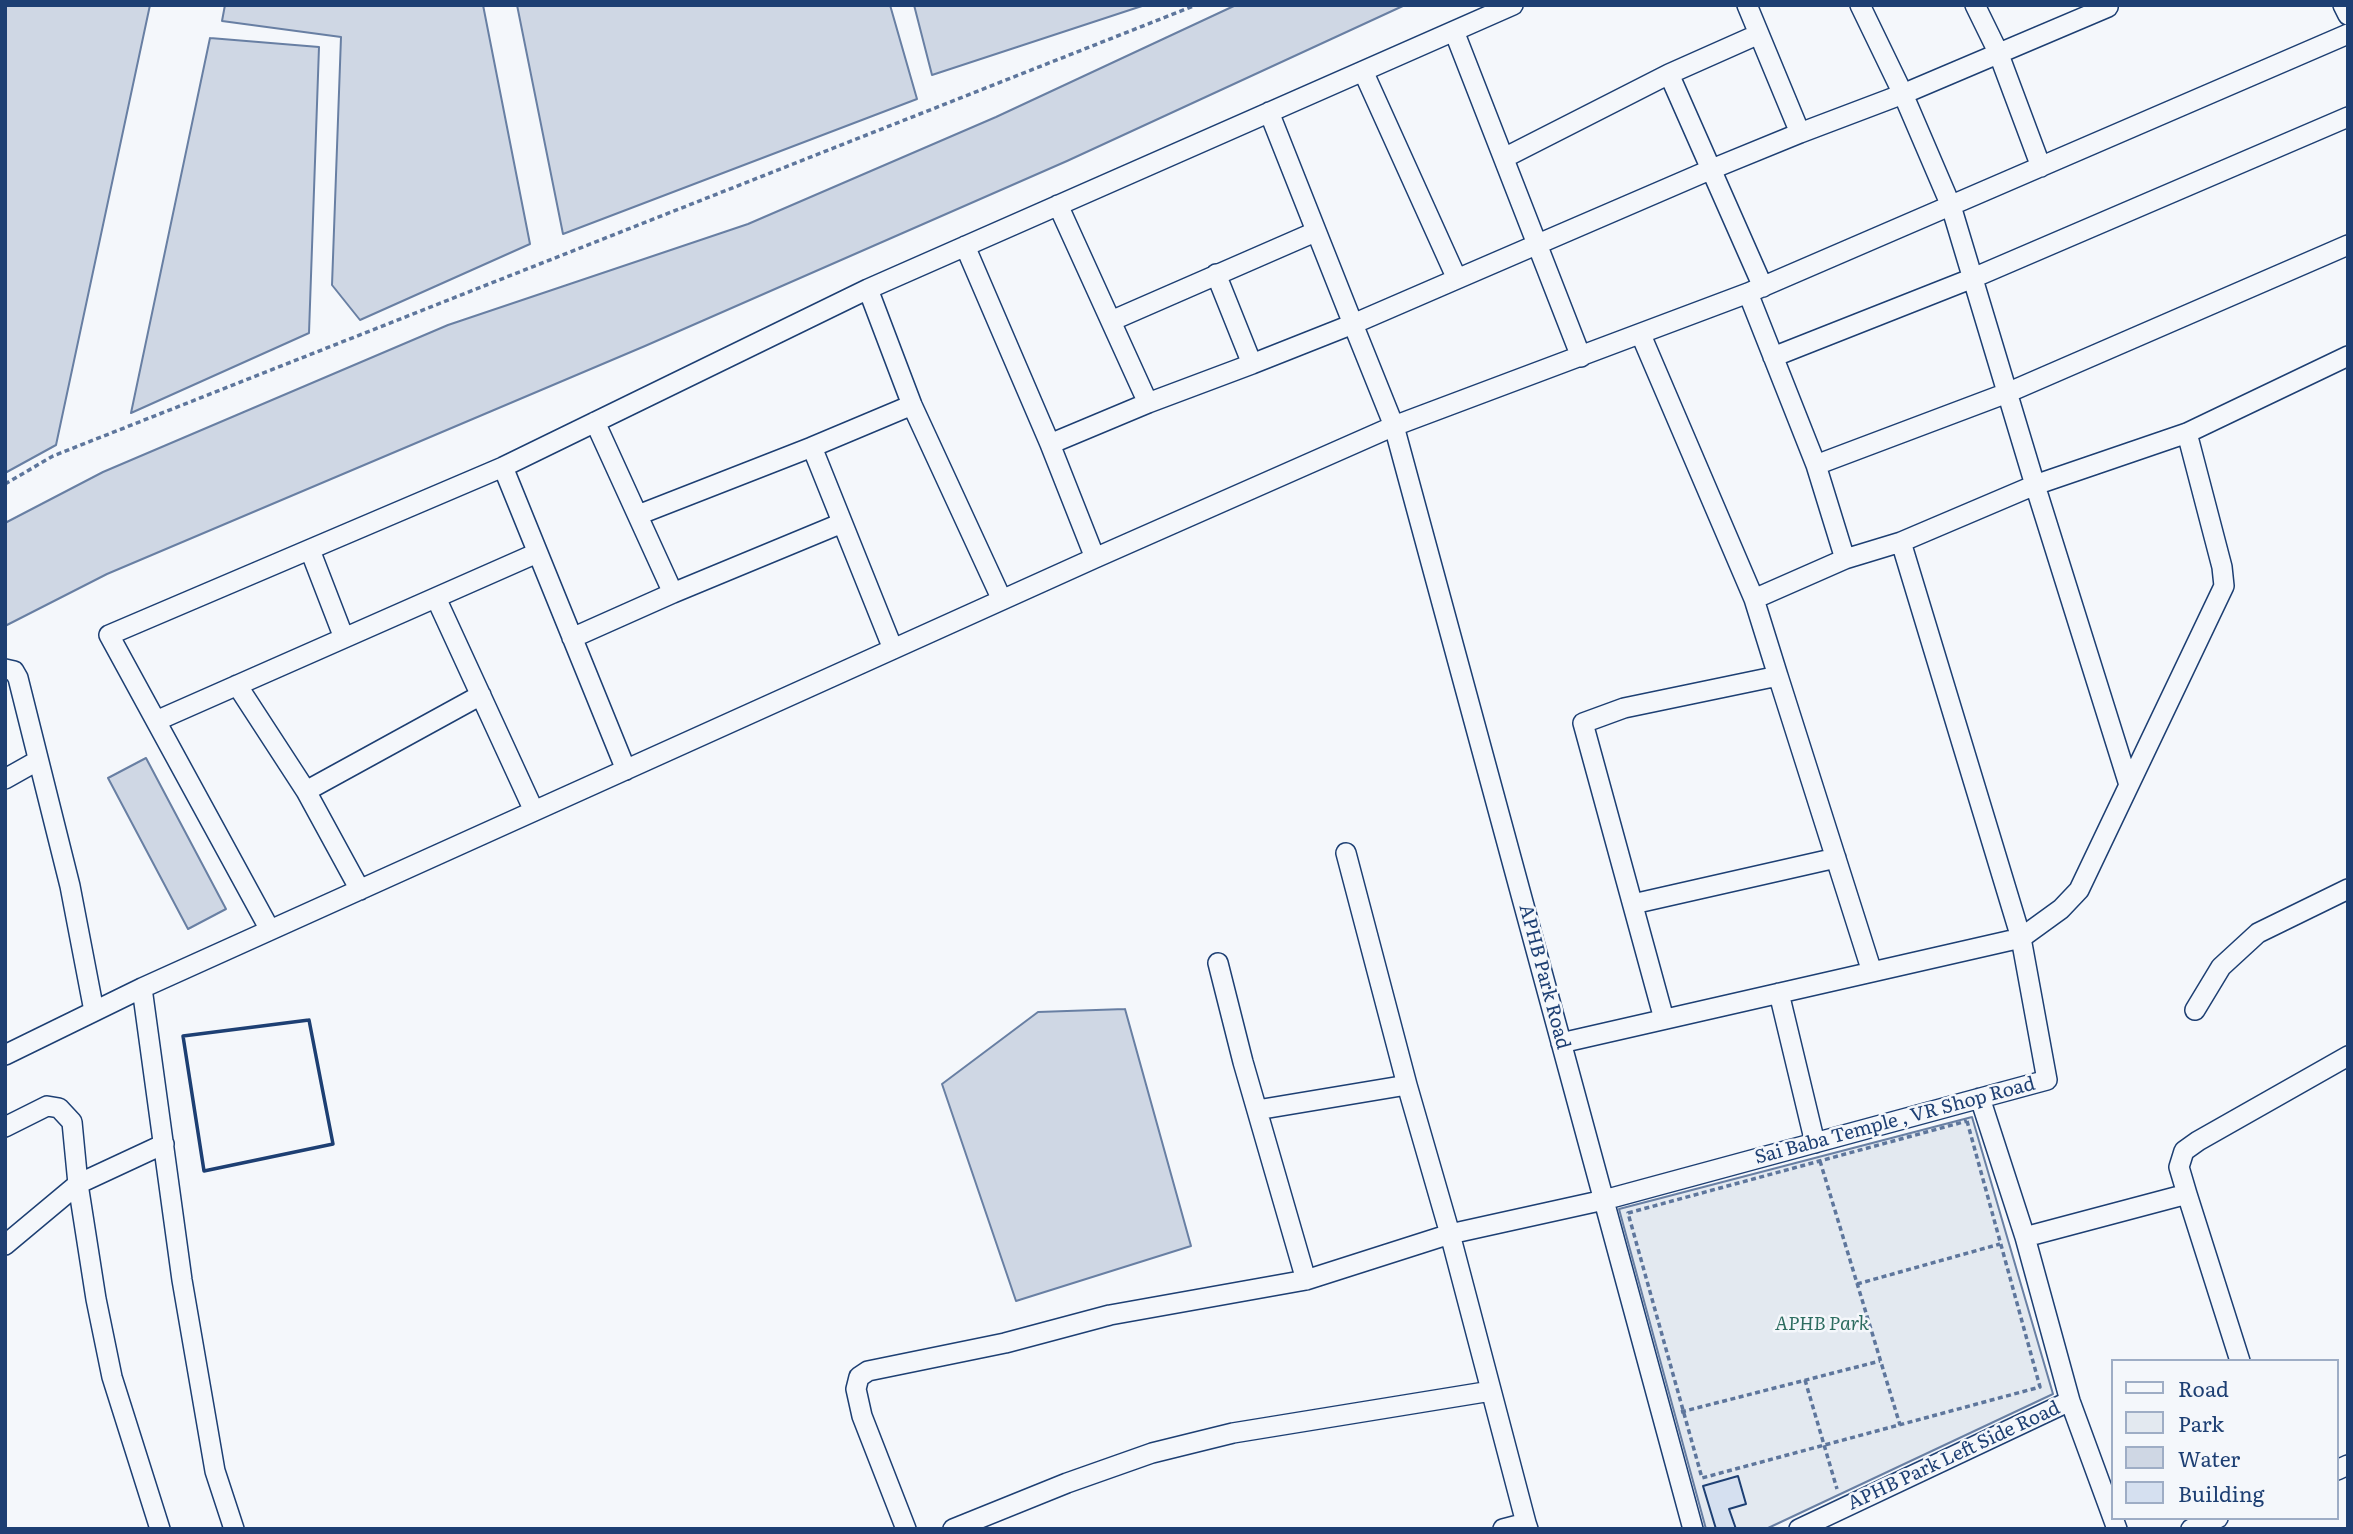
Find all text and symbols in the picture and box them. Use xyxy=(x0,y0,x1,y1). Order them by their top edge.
street label: APHB Park Road xyxy=(1514,902,1574,1052)
street label: Sai Baba Temple , VR Shop Road xyxy=(1752,1073,2038,1169)
park label: APHB Park xyxy=(1775,1313,1869,1335)
legend xyxy=(2112,1359,2339,1520)
text: Road xyxy=(2178,1372,2229,1403)
street label: APHB Park Left Side Road xyxy=(1844,1397,2064,1515)
text: Park xyxy=(2178,1407,2224,1438)
text: Water xyxy=(2178,1442,2240,1473)
text: Building xyxy=(2178,1477,2264,1508)

